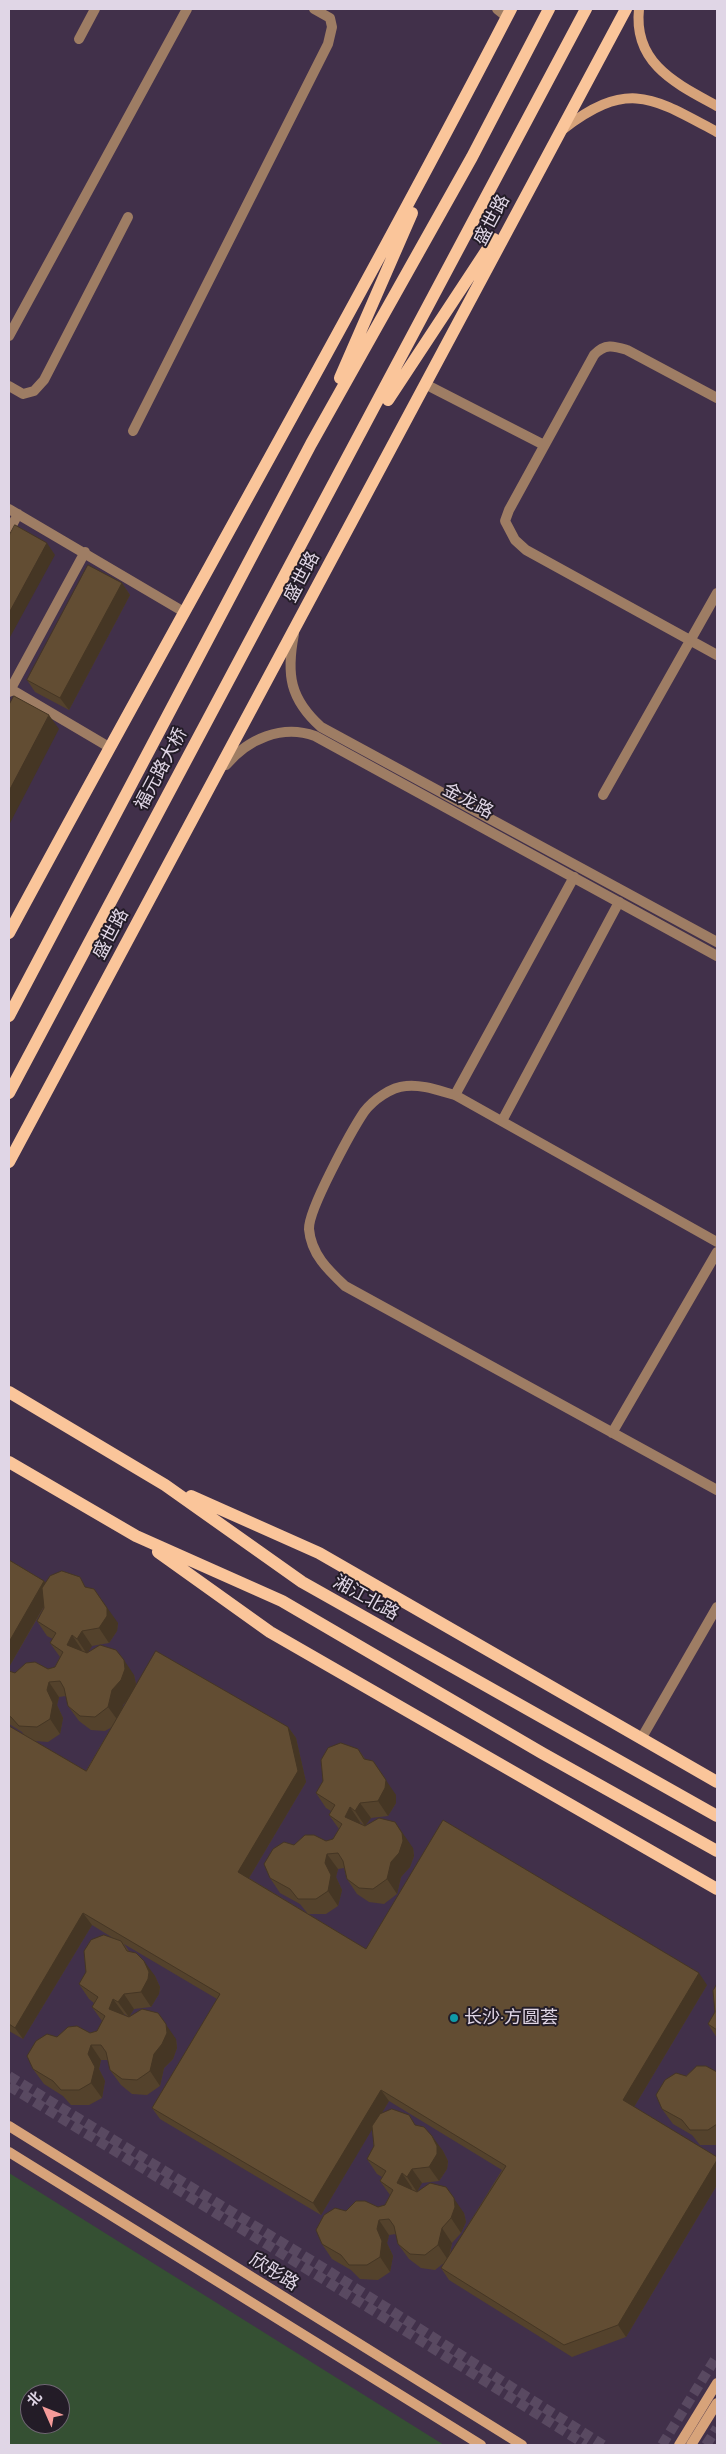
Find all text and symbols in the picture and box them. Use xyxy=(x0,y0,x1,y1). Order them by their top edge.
street label: 盛世路 xyxy=(470,191,514,249)
street label: 盛世路 xyxy=(280,548,324,606)
street label: 福元路大桥 xyxy=(130,724,192,814)
street label: 金龙路 xyxy=(439,779,497,823)
street label: 盛世路 xyxy=(89,905,133,963)
street label: 湘江北路 xyxy=(329,1571,403,1625)
place label: 长沙·方圆荟 xyxy=(464,2007,558,2029)
marker: 长沙·方圆荟 xyxy=(448,2012,460,2024)
street label: 欣彤路 xyxy=(245,2249,303,2295)
north arrow xyxy=(20,2384,70,2434)
text: 北 xyxy=(25,2389,45,2409)

